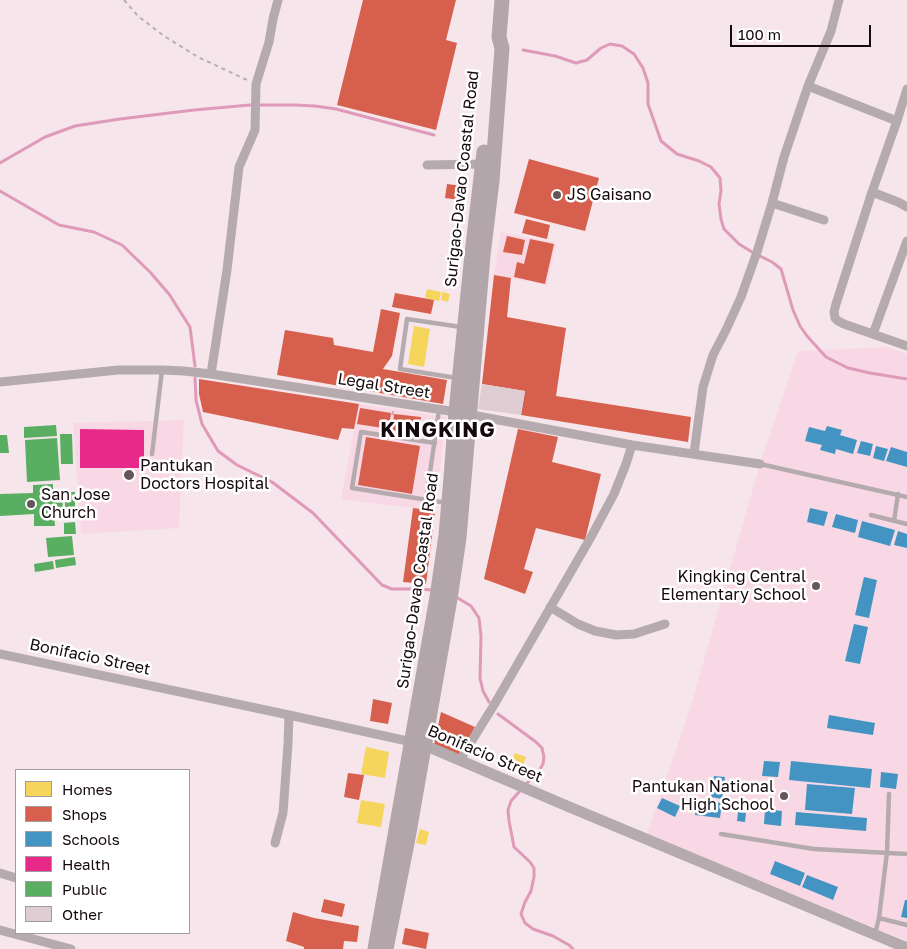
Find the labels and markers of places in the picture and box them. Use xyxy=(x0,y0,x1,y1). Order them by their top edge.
place label: JS Gaisano xyxy=(567,185,652,205)
marker: JS Gaisano xyxy=(551,189,563,201)
place label: Pantukan Doctors Hospital xyxy=(140,456,269,494)
marker: Pantukan Doctors Hospital xyxy=(122,468,136,482)
place label: San Jose Church xyxy=(41,485,110,523)
marker: San Jose Church xyxy=(25,498,37,510)
place label: Kingking Central Elementary School xyxy=(661,567,806,605)
marker: Kingking Central Elementary School xyxy=(810,580,822,592)
place label: Pantukan National High School xyxy=(632,777,774,815)
marker: Pantukan National High School xyxy=(778,790,790,802)

